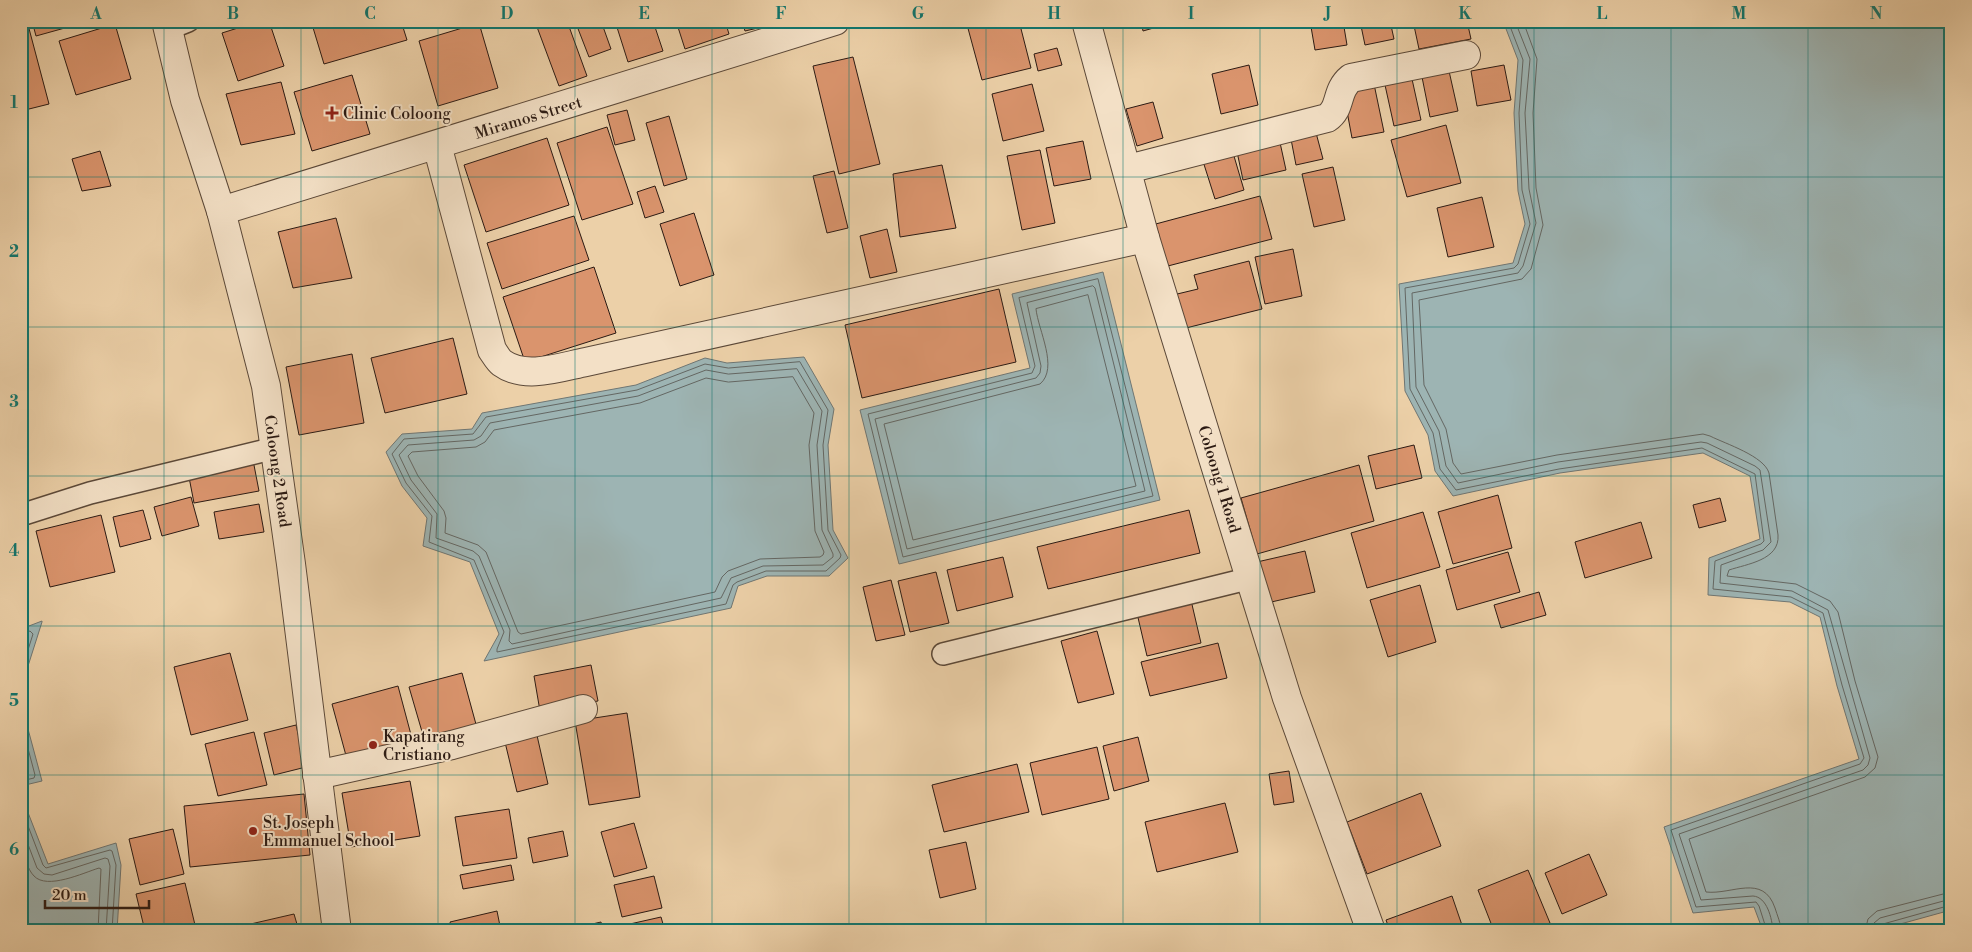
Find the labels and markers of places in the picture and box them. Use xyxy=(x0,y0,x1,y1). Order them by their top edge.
place label: Clinic Coloong xyxy=(343,104,451,124)
marker: Clinic Coloong xyxy=(325,106,339,120)
place label: Kapatirang Cristiano xyxy=(383,727,465,765)
marker: Kapatirang Cristiano xyxy=(367,739,379,751)
place label: St. Joseph Emmanuel School xyxy=(263,813,395,851)
marker: St. Joseph Emmanuel School xyxy=(247,825,259,837)

